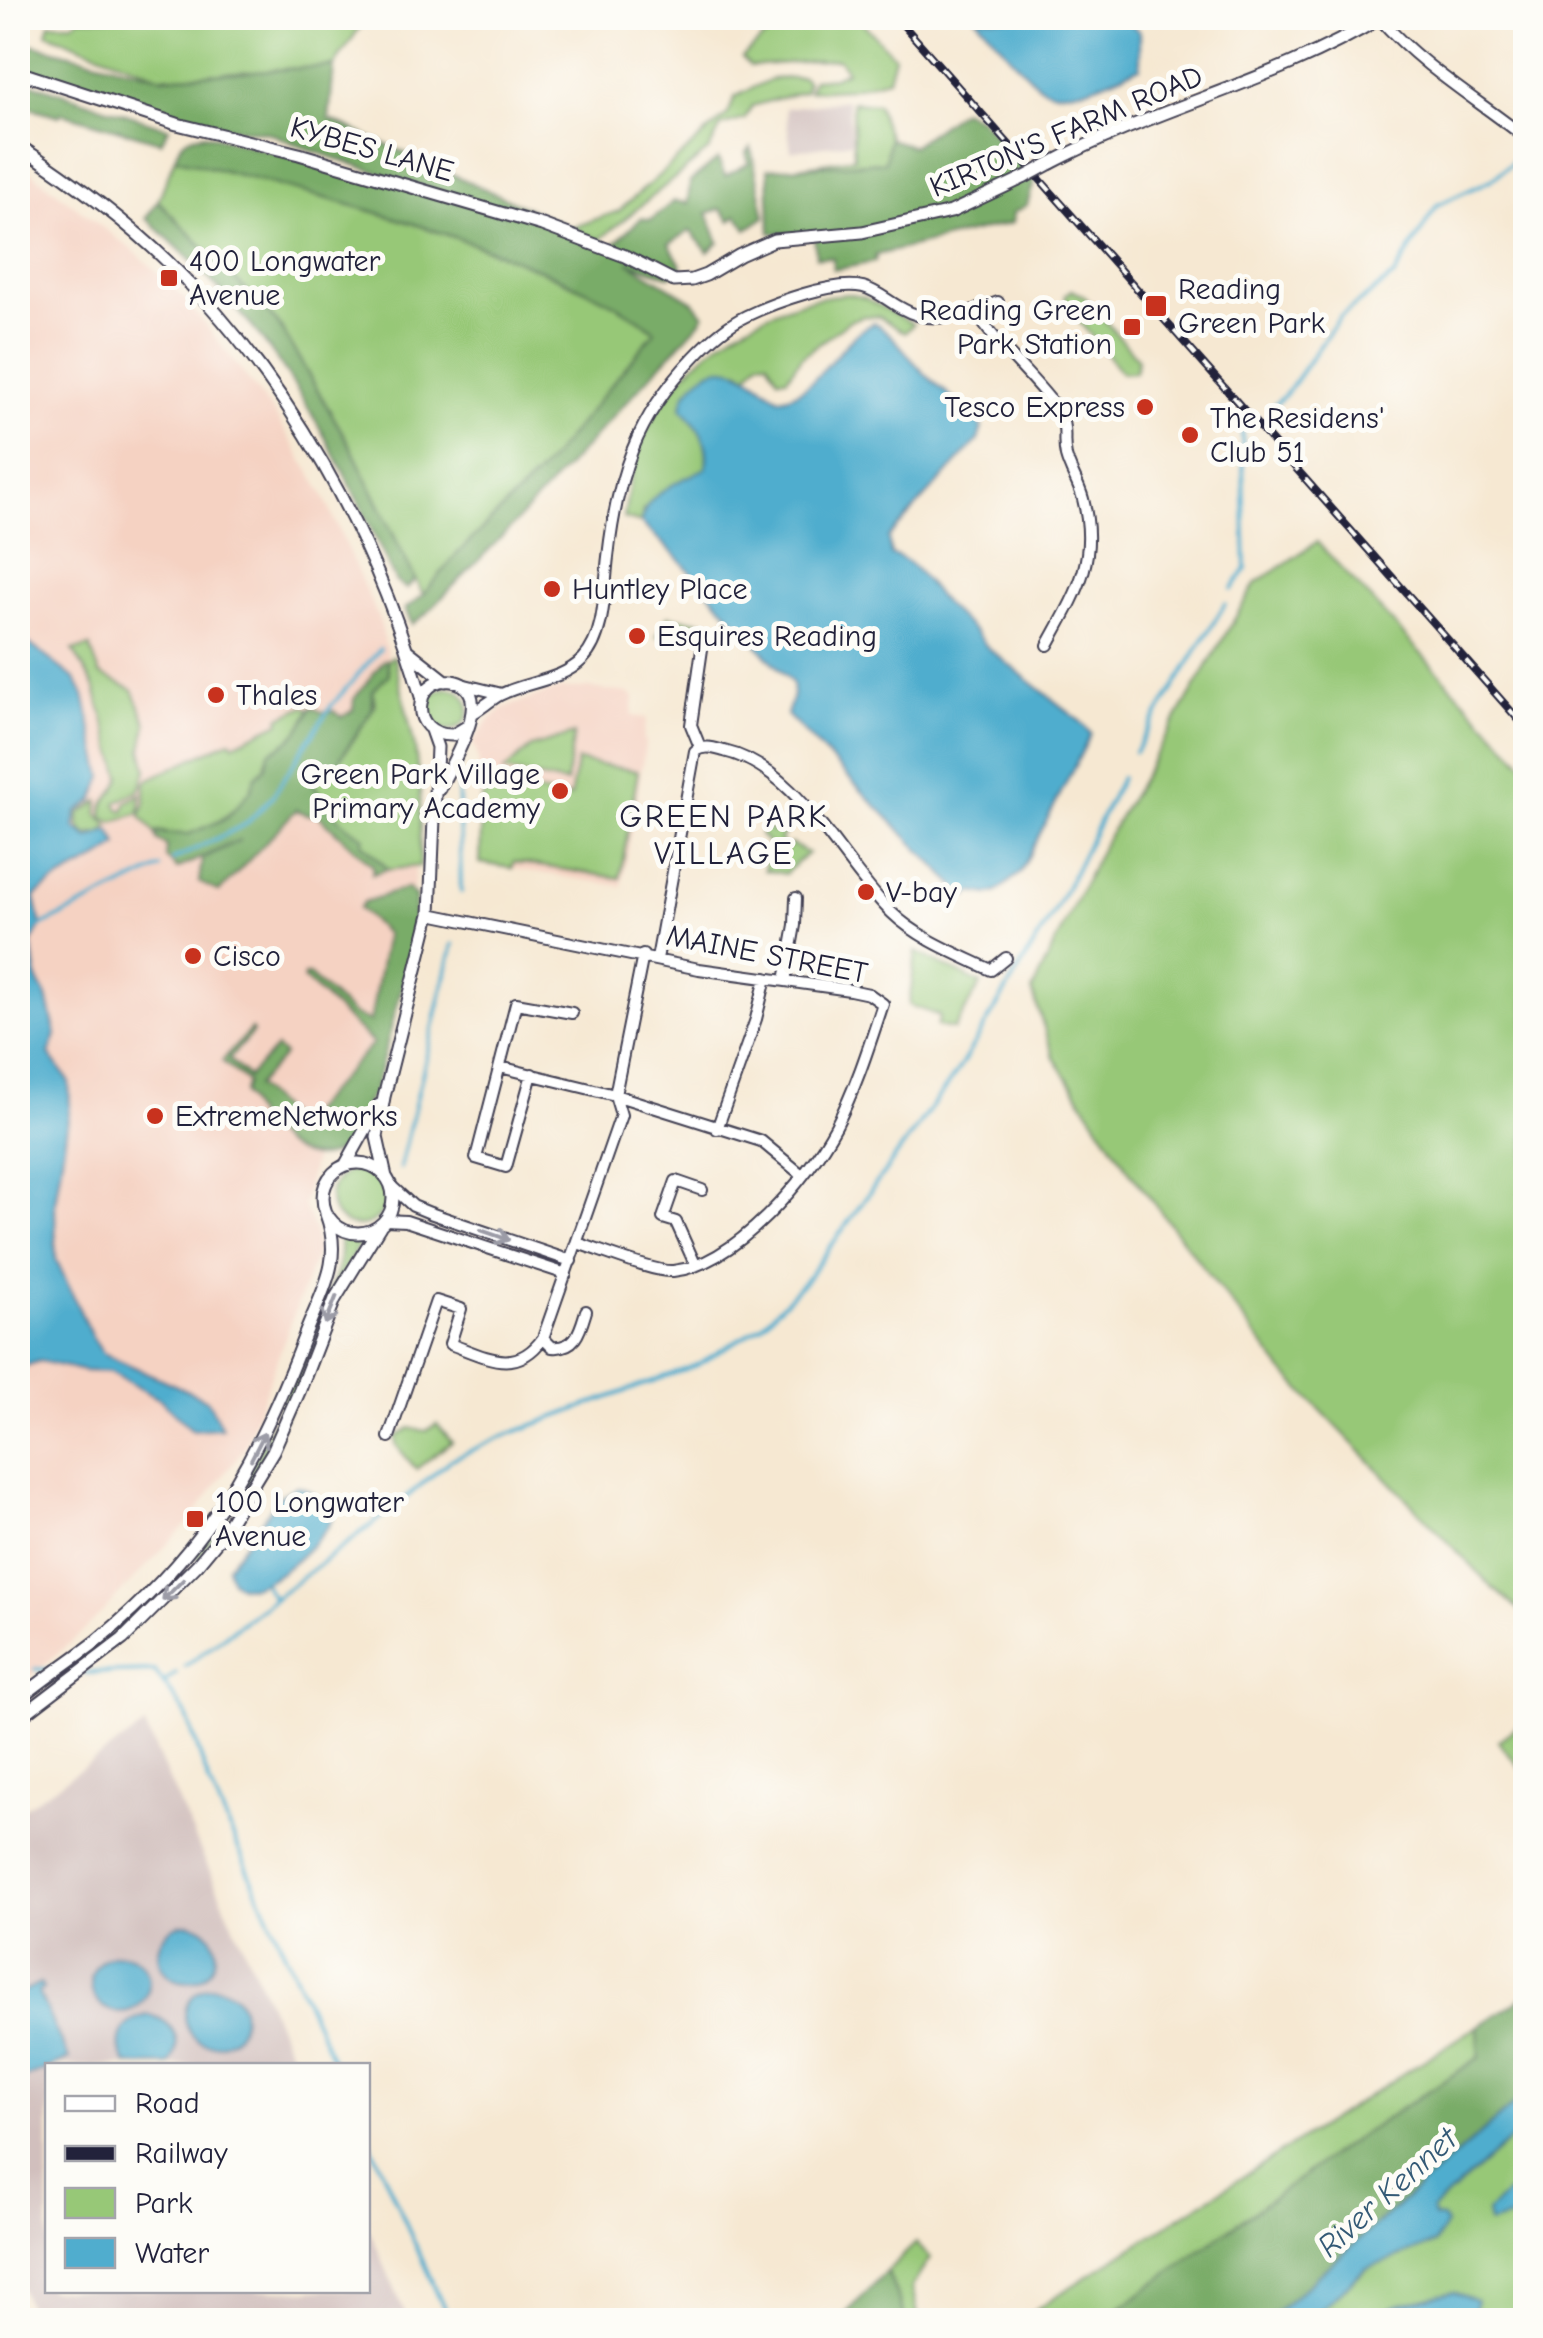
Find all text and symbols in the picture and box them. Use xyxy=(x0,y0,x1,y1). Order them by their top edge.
street label: KIRTON'S FARM ROAD xyxy=(925,58,1208,205)
street label: KYBES LANE xyxy=(286,109,458,189)
place label: 400 Longwater Avenue xyxy=(189,244,381,313)
marker: 400 Longwater Avenue xyxy=(158,267,180,289)
place label: Reading Green Park xyxy=(1178,272,1325,341)
place label: Reading Green Park Station xyxy=(919,293,1112,362)
marker: Reading Green Park xyxy=(1143,293,1169,319)
marker: Reading Green Park Station xyxy=(1121,316,1143,338)
place label: Tesco Express xyxy=(944,390,1125,425)
marker: Tesco Express xyxy=(1134,396,1156,418)
place label: The Residens' Club 51 xyxy=(1210,401,1385,470)
marker: The Residens' Club 51 xyxy=(1179,424,1201,446)
place label: Huntley Place xyxy=(572,572,748,607)
marker: Huntley Place xyxy=(541,578,563,600)
place label: Esquires Reading xyxy=(657,619,877,654)
marker: Esquires Reading xyxy=(626,625,648,647)
place label: Thales xyxy=(236,678,317,713)
marker: Thales xyxy=(205,684,227,706)
place label: Green Park Village Primary Academy xyxy=(301,757,541,826)
marker: Green Park Village Primary Academy xyxy=(549,780,571,802)
district label: GREEN PARK VILLAGE xyxy=(619,798,829,872)
place label: V-bay xyxy=(886,875,958,910)
marker: V-bay xyxy=(855,881,877,903)
street label: MAINE STREET xyxy=(663,918,871,991)
place label: Cisco xyxy=(213,939,281,974)
marker: Cisco xyxy=(182,945,204,967)
place label: ExtremeNetworks xyxy=(175,1099,398,1134)
marker: ExtremeNetworks xyxy=(144,1105,166,1127)
one-way arrow xyxy=(479,1228,511,1246)
one-way arrow xyxy=(320,1294,338,1324)
one-way arrow xyxy=(249,1432,268,1461)
place label: 100 Longwater Avenue xyxy=(215,1485,404,1554)
marker: 100 Longwater Avenue xyxy=(184,1508,206,1530)
one-way arrow xyxy=(161,1578,185,1602)
legend xyxy=(45,2063,370,2293)
text: Road xyxy=(135,2086,200,2121)
water label: River Kennet xyxy=(1310,2119,1466,2265)
text: Railway xyxy=(135,2136,228,2171)
text: Park xyxy=(135,2186,193,2221)
text: Water xyxy=(135,2236,209,2271)

